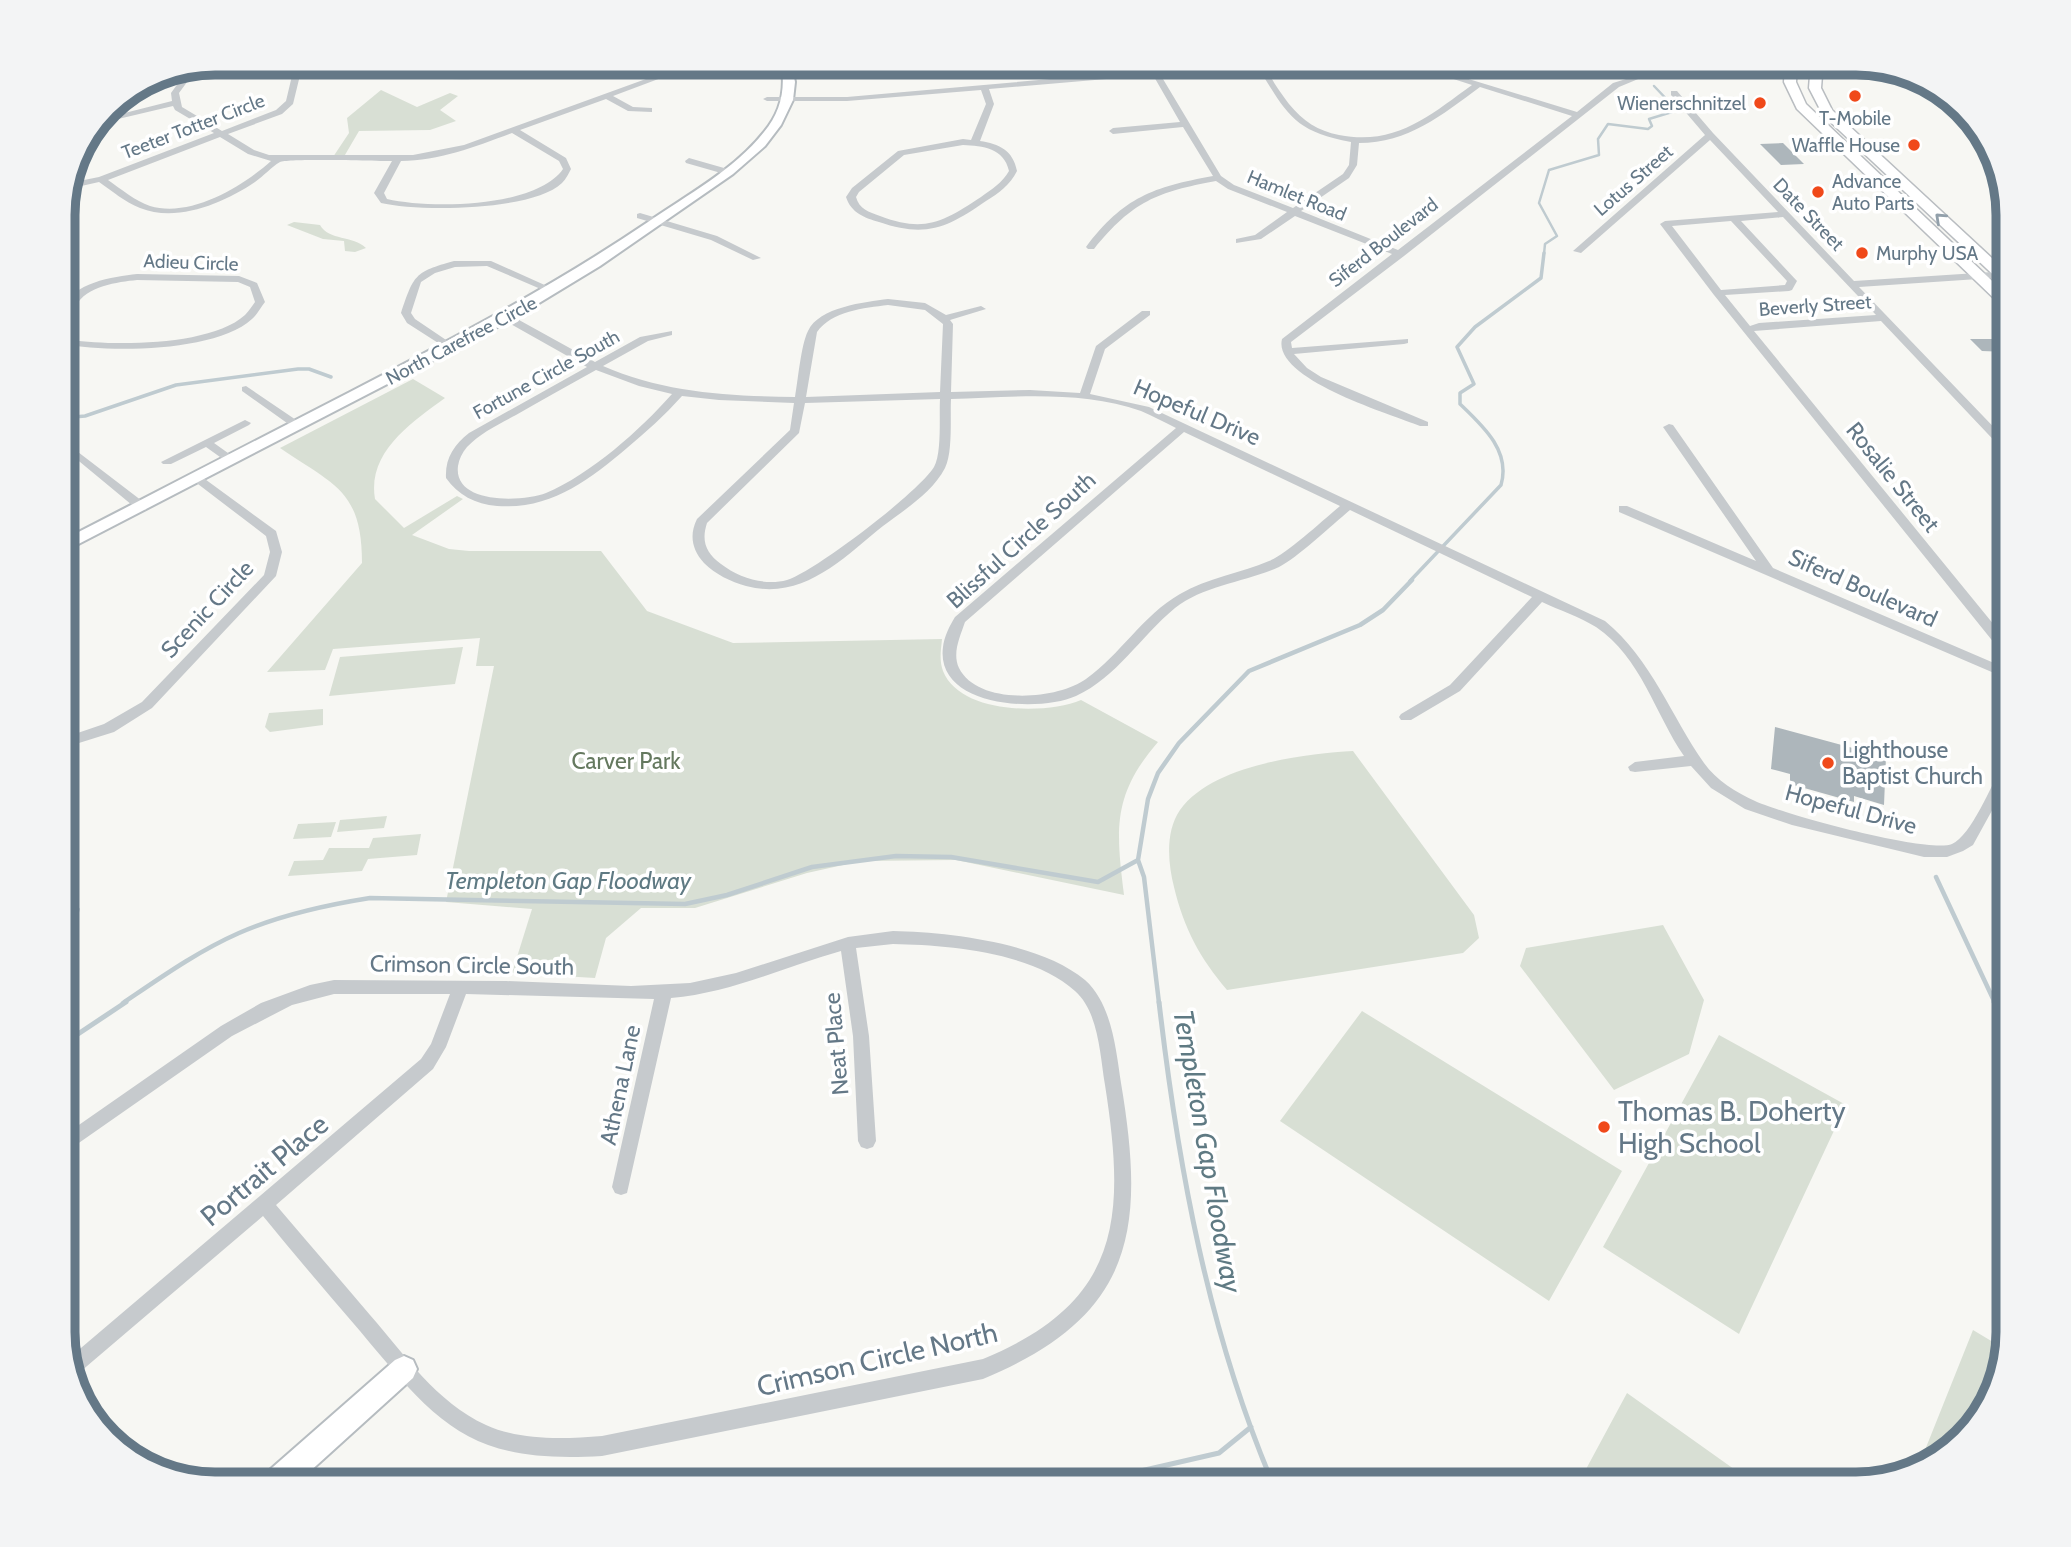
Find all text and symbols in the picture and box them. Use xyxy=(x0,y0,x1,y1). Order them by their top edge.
marker: T-Mobile xyxy=(1847,88,1863,104)
street label: Teeter Totter Circle xyxy=(119,89,268,164)
place label: Wienerschnitzel xyxy=(1617,92,1747,115)
marker: Wienerschnitzel xyxy=(1752,95,1768,111)
place label: T-Mobile xyxy=(1819,107,1891,130)
place label: Waffle House xyxy=(1792,134,1900,157)
marker: Waffle House xyxy=(1906,137,1922,153)
street label: Lotus Street xyxy=(1589,139,1678,221)
street label: Hamlet Road xyxy=(1244,165,1350,226)
place label: Advance Auto Parts xyxy=(1832,170,1915,215)
street label: Date Street xyxy=(1768,173,1849,256)
marker: Advance Auto Parts xyxy=(1810,184,1826,200)
street label: Siferd Boulevard xyxy=(1324,193,1442,292)
one-way arrow xyxy=(1935,214,1948,227)
place label: Murphy USA xyxy=(1876,242,1978,265)
marker: Murphy USA xyxy=(1854,245,1870,261)
street label: Adieu Circle xyxy=(143,249,239,276)
street label: Beverly Street xyxy=(1758,290,1873,321)
street label: North Carefree Circle xyxy=(382,291,541,390)
street label: Fortune Circle South xyxy=(469,325,623,424)
street label: Hopeful Drive xyxy=(1129,373,1265,451)
street label: Rosalie Street xyxy=(1840,417,1946,538)
street label: Blissful Circle South xyxy=(941,466,1101,614)
street label: Siferd Boulevard xyxy=(1784,543,1942,633)
street label: Scenic Circle xyxy=(155,554,259,664)
place label: Lighthouse Baptist Church xyxy=(1842,736,1983,790)
park label: Carver Park xyxy=(571,747,681,775)
marker: Lighthouse Baptist Church xyxy=(1820,755,1836,771)
street label: Hopeful Drive xyxy=(1782,778,1920,840)
water label: Templeton Gap Floodway xyxy=(445,866,692,895)
street label: Crimson Circle South xyxy=(370,949,574,981)
street label: Neat Place xyxy=(818,991,854,1097)
water label: Templeton Gap Floodway xyxy=(1166,1007,1250,1296)
street label: Athena Lane xyxy=(594,1022,646,1147)
place label: Thomas B. Doherty High School xyxy=(1618,1094,1846,1160)
street label: Portrait Place xyxy=(193,1107,335,1233)
marker: Thomas B. Doherty High School xyxy=(1596,1119,1612,1135)
street label: Crimson Circle North xyxy=(753,1315,1001,1403)

